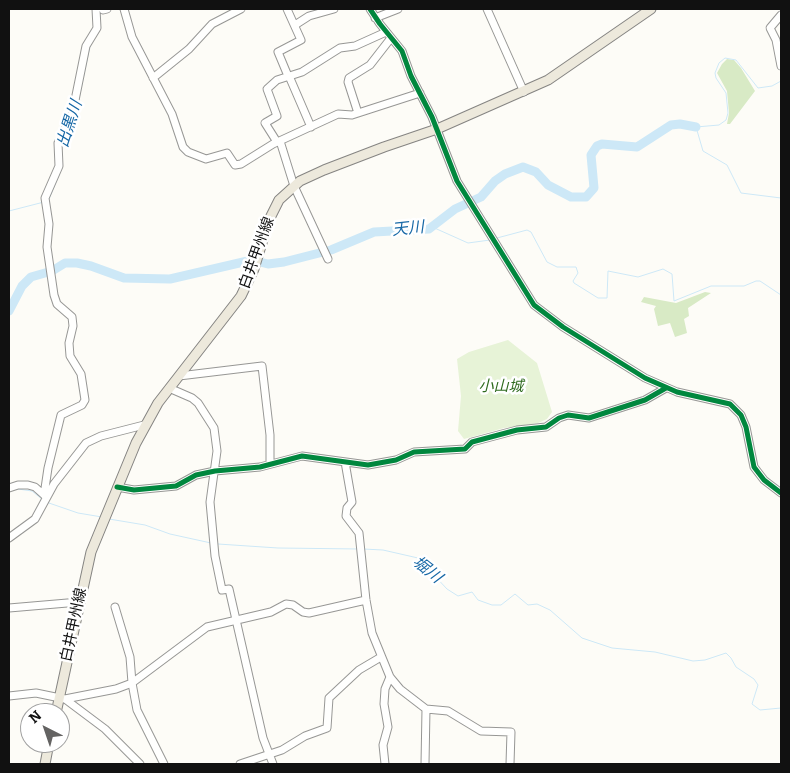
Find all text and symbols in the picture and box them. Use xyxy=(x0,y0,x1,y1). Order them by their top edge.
water label: 出黒川 xyxy=(53,98,87,150)
street label: 白井甲州線 xyxy=(236,215,278,291)
water label: 天川 xyxy=(391,218,425,240)
park label: 小山城 xyxy=(479,378,523,396)
water label: 堀川 xyxy=(409,552,445,588)
street label: 白井甲州線 xyxy=(57,586,91,664)
north arrow xyxy=(20,703,70,753)
text: N xyxy=(26,707,45,727)

